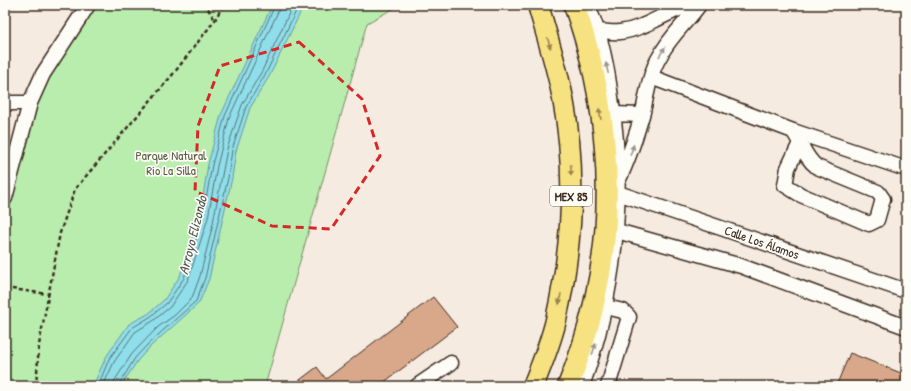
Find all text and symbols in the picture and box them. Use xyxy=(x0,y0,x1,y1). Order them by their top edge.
one-way arrow xyxy=(546,37,552,49)
one-way arrow xyxy=(659,46,666,58)
one-way arrow xyxy=(603,62,609,74)
one-way arrow xyxy=(597,108,603,120)
one-way arrow xyxy=(629,144,635,156)
park label: Parque Natural Rio La Silla xyxy=(136,146,207,179)
one-way arrow xyxy=(568,164,575,176)
road number: MEX 85 xyxy=(550,186,592,206)
water label: Arroyo Elizondo xyxy=(173,193,212,276)
street label: Calle Los Álamos xyxy=(722,221,802,263)
one-way arrow xyxy=(556,293,562,305)
one-way arrow xyxy=(591,343,597,355)

